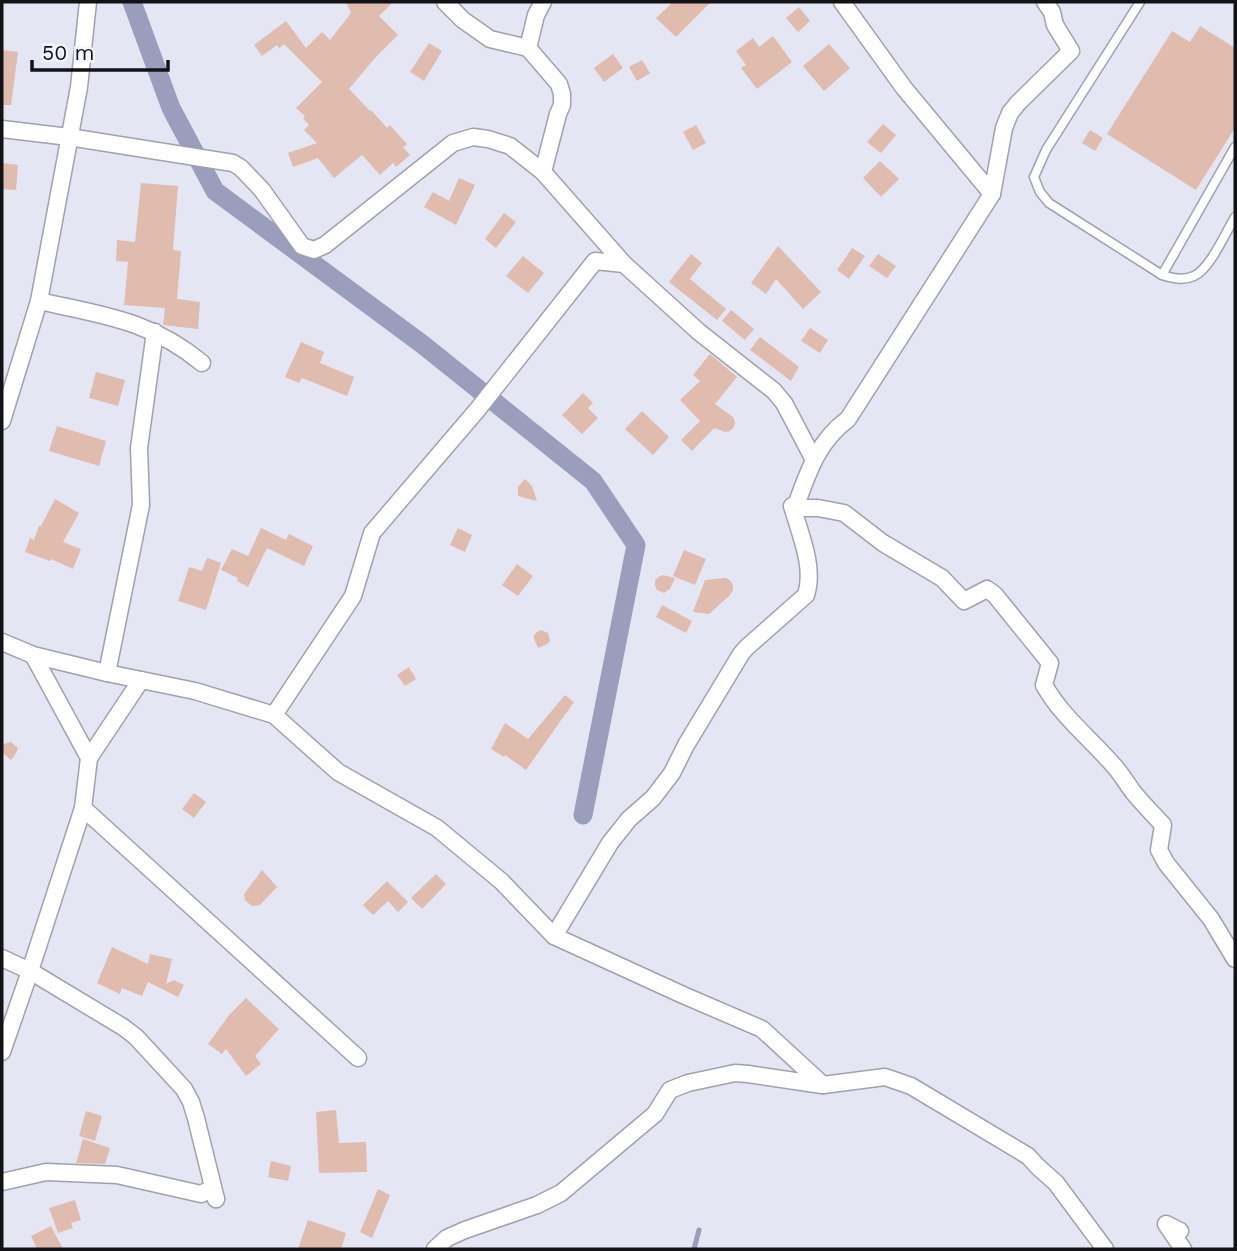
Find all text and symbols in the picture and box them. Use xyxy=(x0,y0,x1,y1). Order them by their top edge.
scale bar xyxy=(32,28,168,72)
text: 50 m xyxy=(42,40,94,65)

